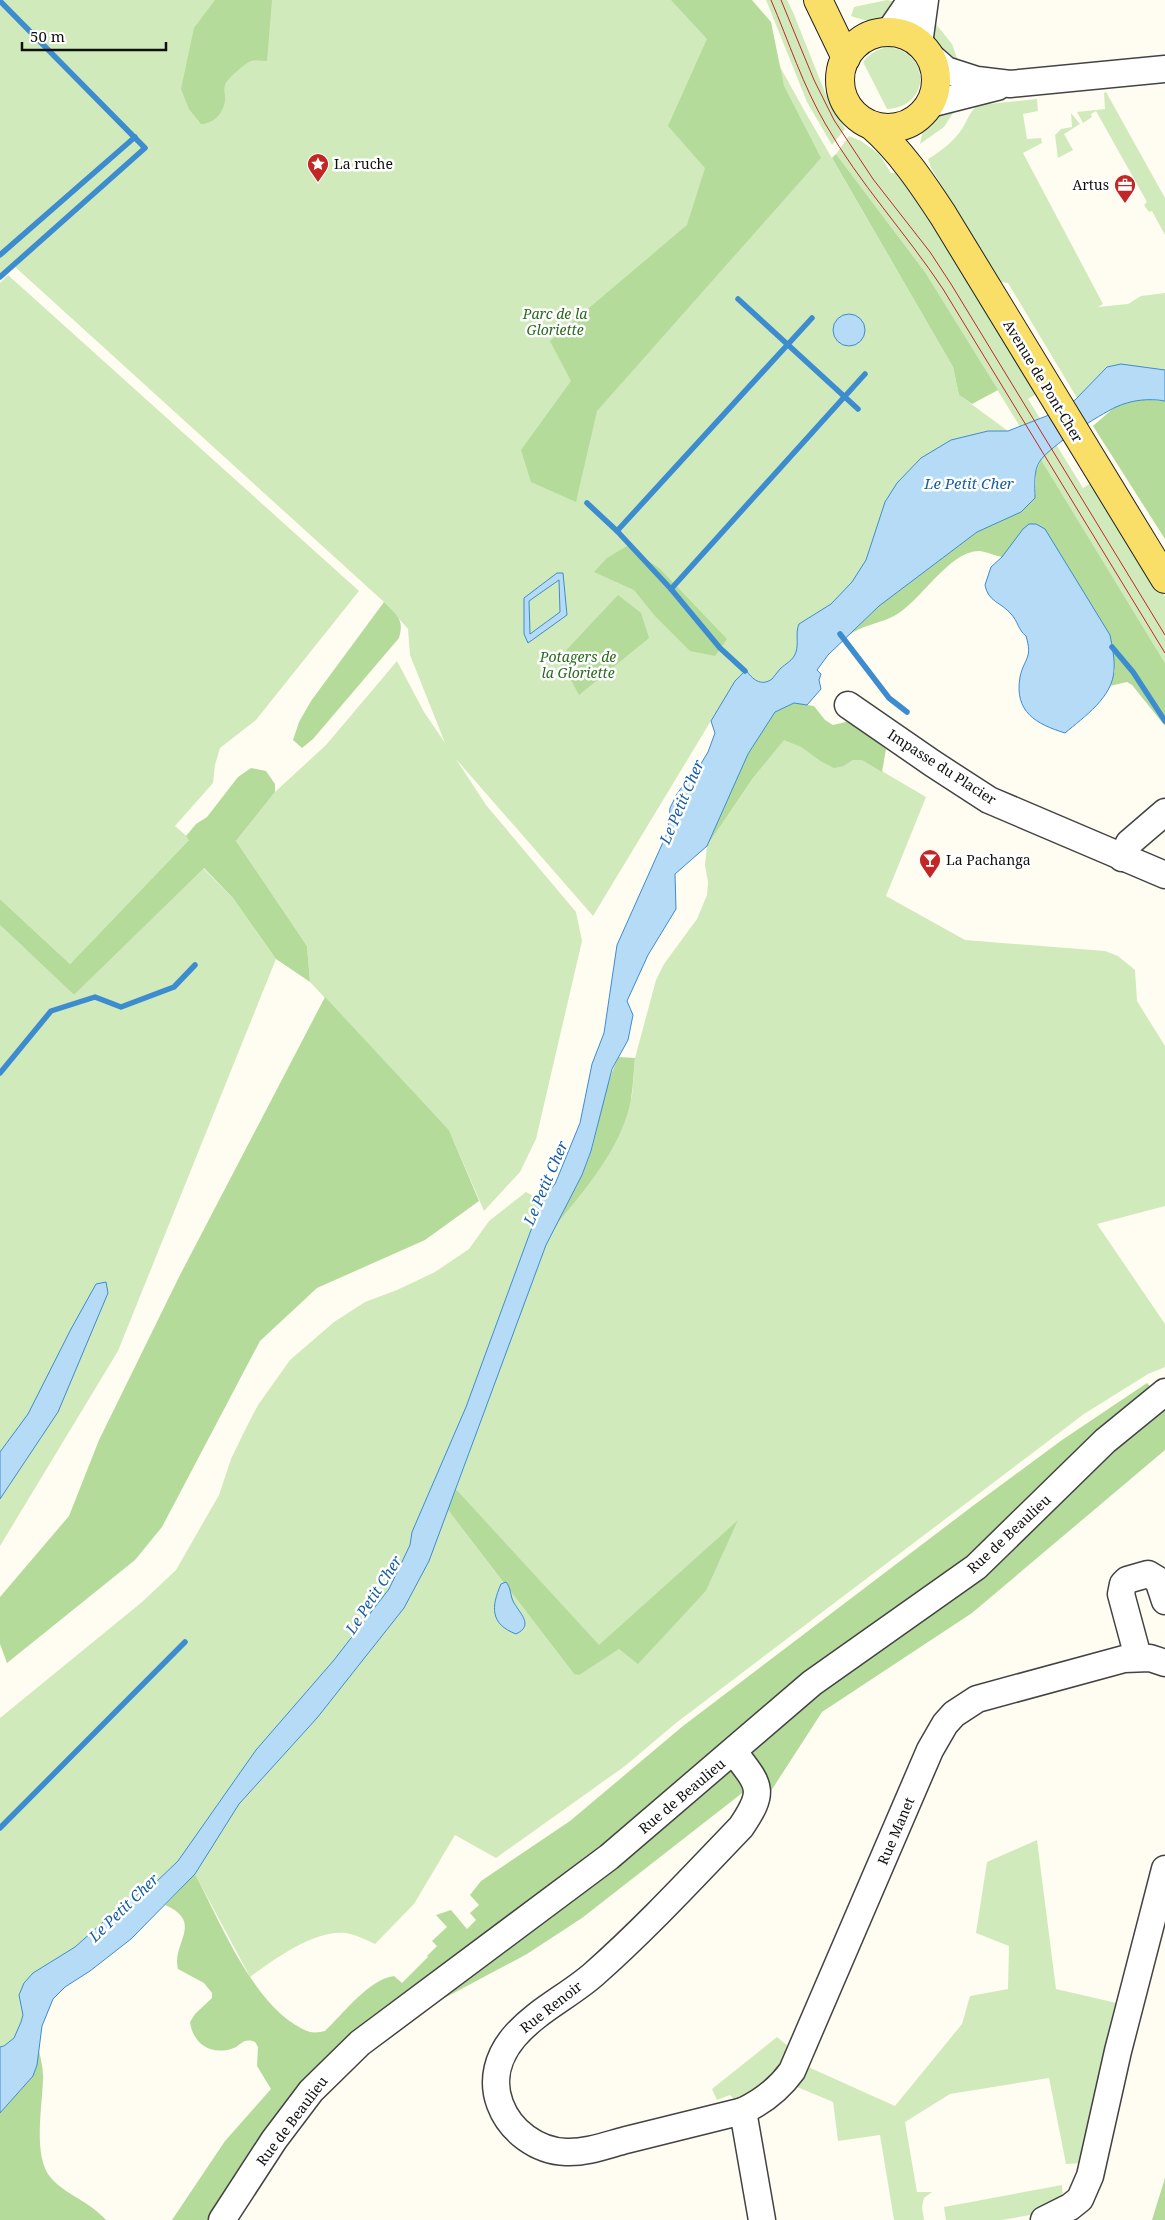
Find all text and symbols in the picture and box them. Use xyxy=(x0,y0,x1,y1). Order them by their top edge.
scale bar xyxy=(22,20,166,52)
text: 50 m xyxy=(30,26,65,46)
place icon: La ruche xyxy=(306,152,330,183)
place label: La ruche xyxy=(334,154,393,173)
office icon: Artus xyxy=(1113,173,1137,204)
place label: Artus xyxy=(1072,175,1109,194)
park label: Parc de la Gloriette xyxy=(522,304,588,339)
street label: Avenue de Pont-Cher xyxy=(999,316,1088,446)
water label: Le Petit Cher xyxy=(923,473,1015,493)
park label: Potagers de la Gloriette xyxy=(539,647,616,682)
street label: Impasse du Placier xyxy=(884,724,1001,809)
water label: Le Petit Cher xyxy=(654,756,708,848)
bar icon: La Pachanga xyxy=(918,848,942,879)
place label: La Pachanga xyxy=(946,850,1031,869)
water label: Le Petit Cher xyxy=(518,1137,572,1229)
street label: Rue de Beaulieu xyxy=(963,1490,1055,1577)
water label: Le Petit Cher xyxy=(340,1551,406,1638)
street label: Rue de Beaulieu xyxy=(634,1754,729,1837)
street label: Rue Manet xyxy=(873,1794,918,1868)
water label: Le Petit Cher xyxy=(83,1868,163,1946)
street label: Rue Renoir xyxy=(516,1976,586,2037)
street label: Rue de Beaulieu xyxy=(252,2072,332,2169)

